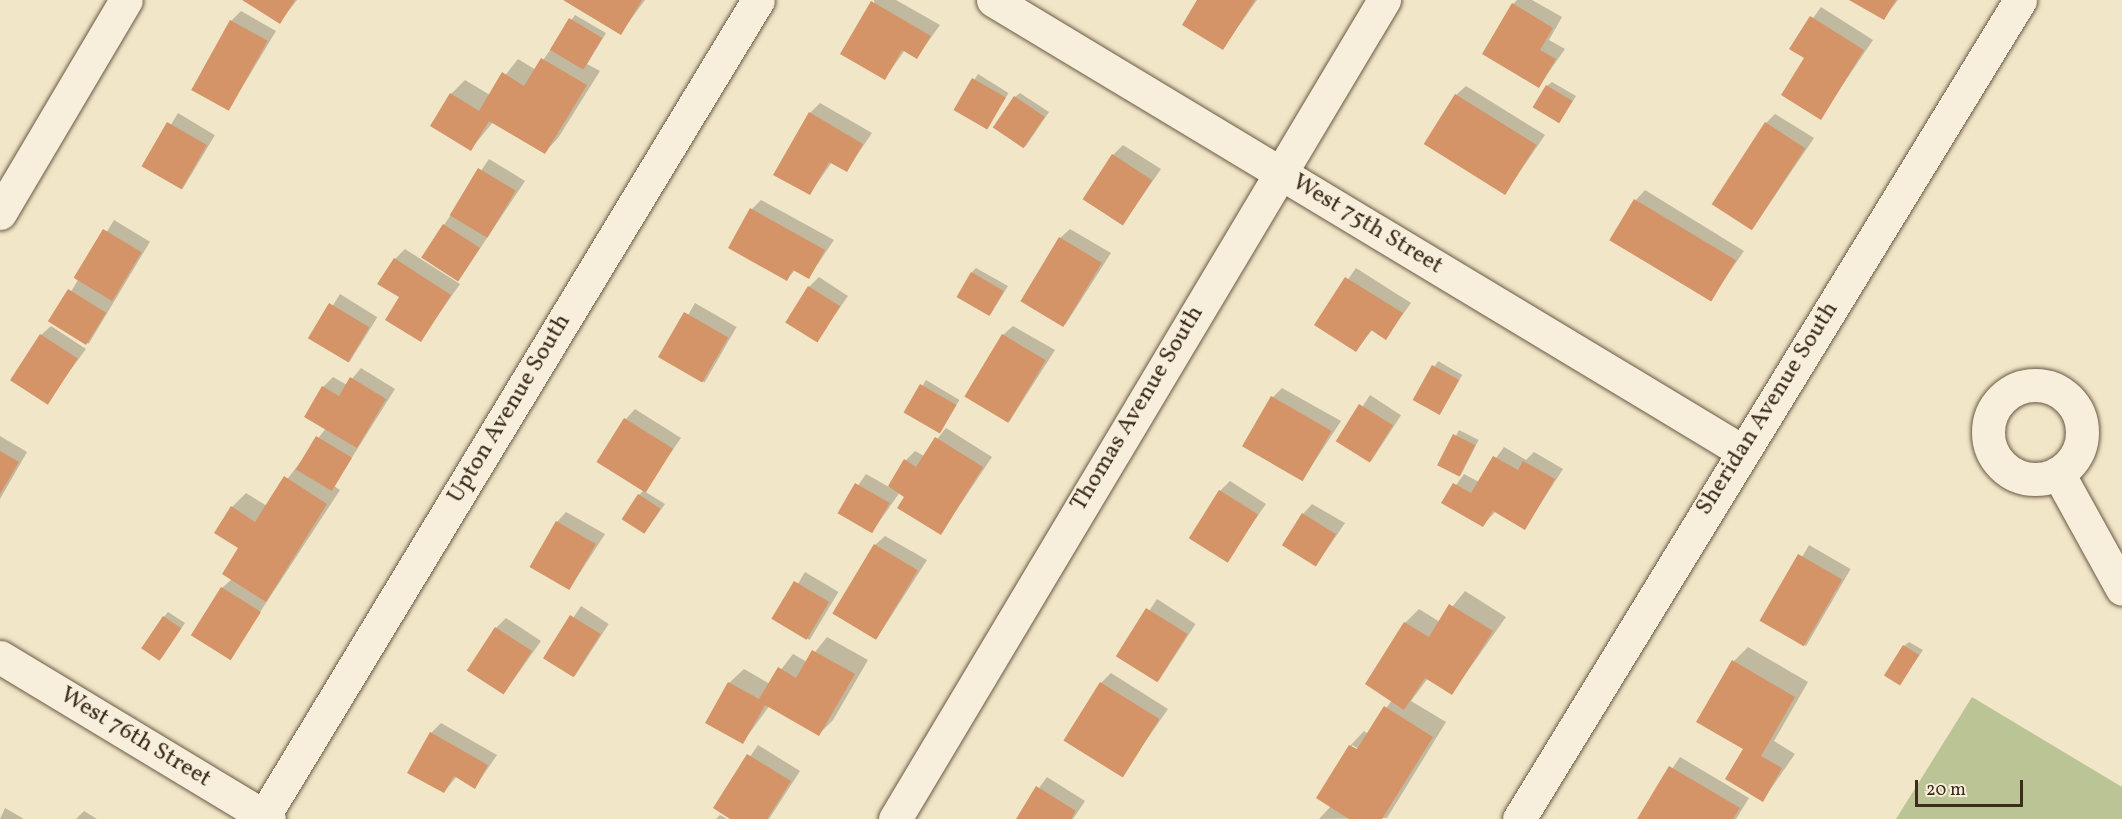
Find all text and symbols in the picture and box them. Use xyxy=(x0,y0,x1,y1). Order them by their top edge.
street label: West 75th Street xyxy=(1286,169,1448,281)
street label: Sheridan Avenue South xyxy=(1690,297,1846,521)
street label: Thomas Avenue South xyxy=(1065,301,1211,517)
street label: Upton Avenue South xyxy=(442,309,578,509)
street label: West 76th Street xyxy=(54,682,216,794)
scale bar xyxy=(1918,768,2026,806)
text: 20 m xyxy=(1926,778,1966,803)

